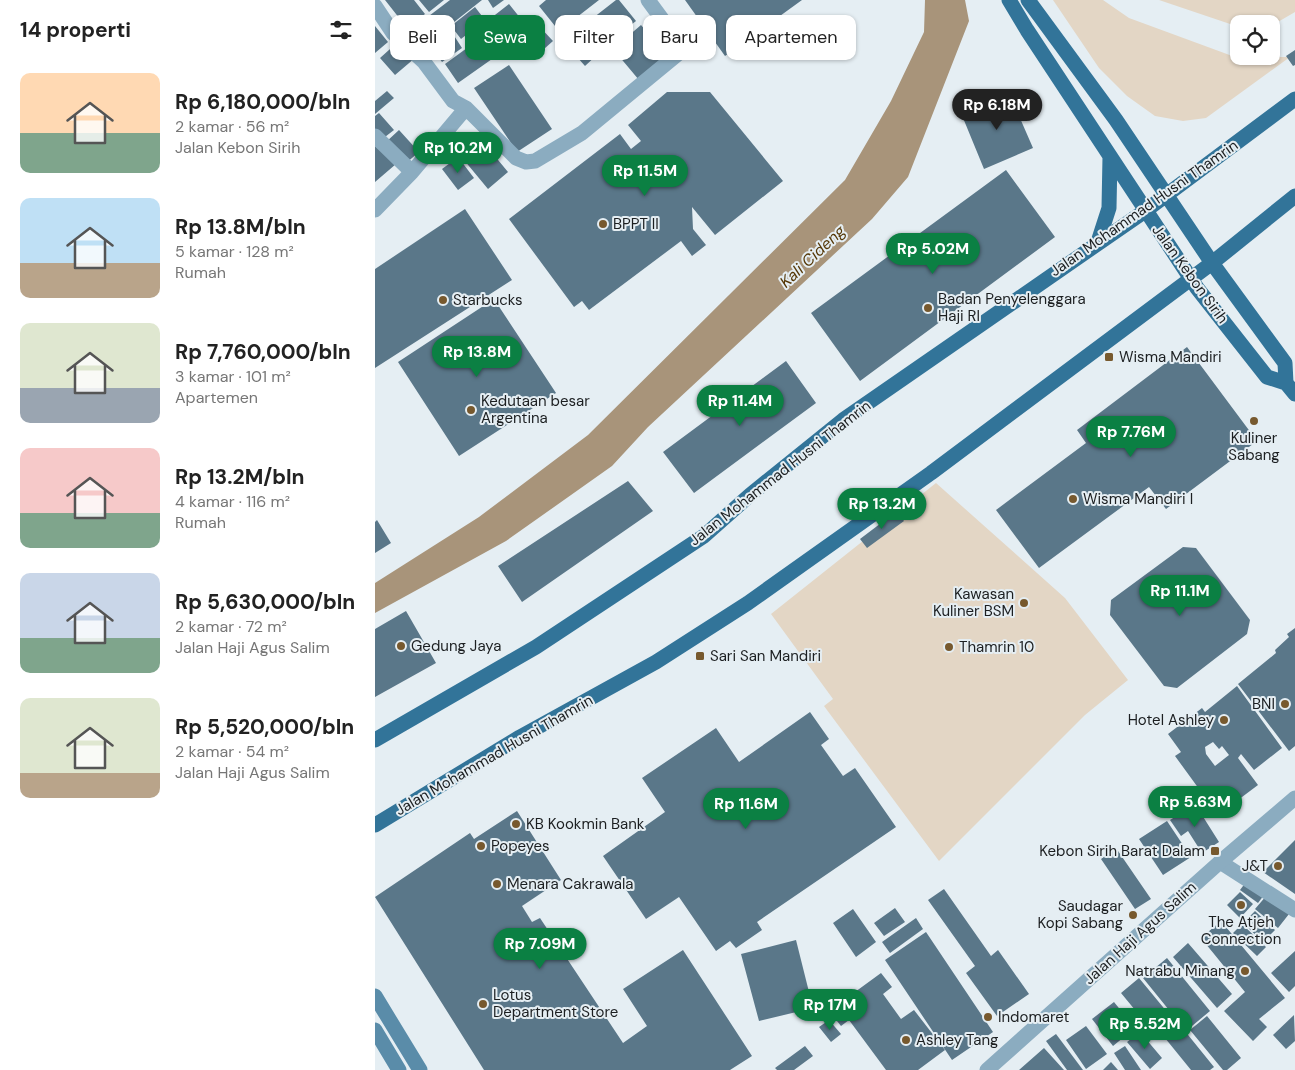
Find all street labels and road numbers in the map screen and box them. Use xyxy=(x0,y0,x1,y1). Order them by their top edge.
street label: Jalan Mohammad Husni Thamrin xyxy=(1046,135,1242,281)
street label: Jalan Kebon Sirih xyxy=(1147,221,1233,327)
street label: Jalan Mohammad Husni Thamrin xyxy=(685,396,875,550)
street label: Jalan Mohammad Husni Thamrin xyxy=(391,690,597,820)
street label: Jalan Haji Agus Salim xyxy=(1079,877,1201,989)

